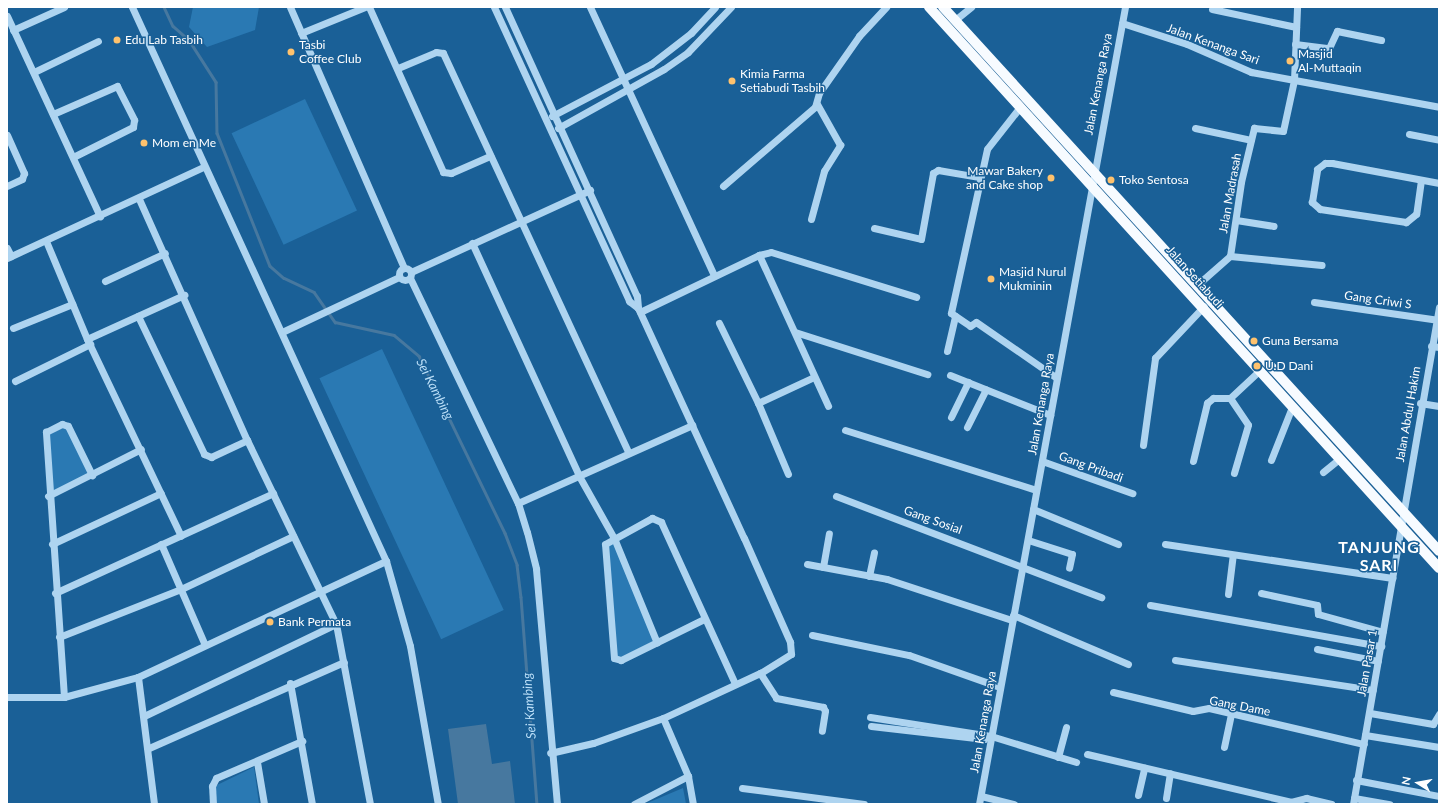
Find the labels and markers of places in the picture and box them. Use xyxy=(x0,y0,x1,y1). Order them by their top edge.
place label: Edu Lab Tasbih xyxy=(125,33,203,47)
marker: Edu Lab Tasbih xyxy=(112,35,122,45)
place label: Tasbi Coffee Club xyxy=(299,38,361,66)
marker: Tasbi Coffee Club xyxy=(286,47,296,57)
place label: Masjid Al-Muttaqin xyxy=(1298,47,1362,75)
marker: Masjid Al-Muttaqin xyxy=(1285,56,1295,66)
place label: Kimia Farma Setiabudi Tasbih xyxy=(740,67,825,95)
marker: Kimia Farma Setiabudi Tasbih xyxy=(727,76,737,86)
place label: Mom en Me xyxy=(152,136,216,150)
marker: Mom en Me xyxy=(139,138,149,148)
place label: Mawar Bakery and Cake shop xyxy=(966,164,1043,192)
marker: Mawar Bakery and Cake shop xyxy=(1046,173,1056,183)
place label: Toko Sentosa xyxy=(1119,173,1189,187)
marker: Toko Sentosa xyxy=(1106,175,1116,185)
place label: Masjid Nurul Mukminin xyxy=(999,265,1066,293)
marker: Masjid Nurul Mukminin xyxy=(986,274,996,284)
place label: Guna Bersama xyxy=(1262,334,1338,348)
marker: Guna Bersama xyxy=(1249,336,1259,346)
place label: U.D Dani xyxy=(1265,359,1313,373)
marker: U.D Dani xyxy=(1252,361,1262,371)
place label: Bank Permata xyxy=(278,615,351,629)
marker: Bank Permata xyxy=(265,617,275,627)

